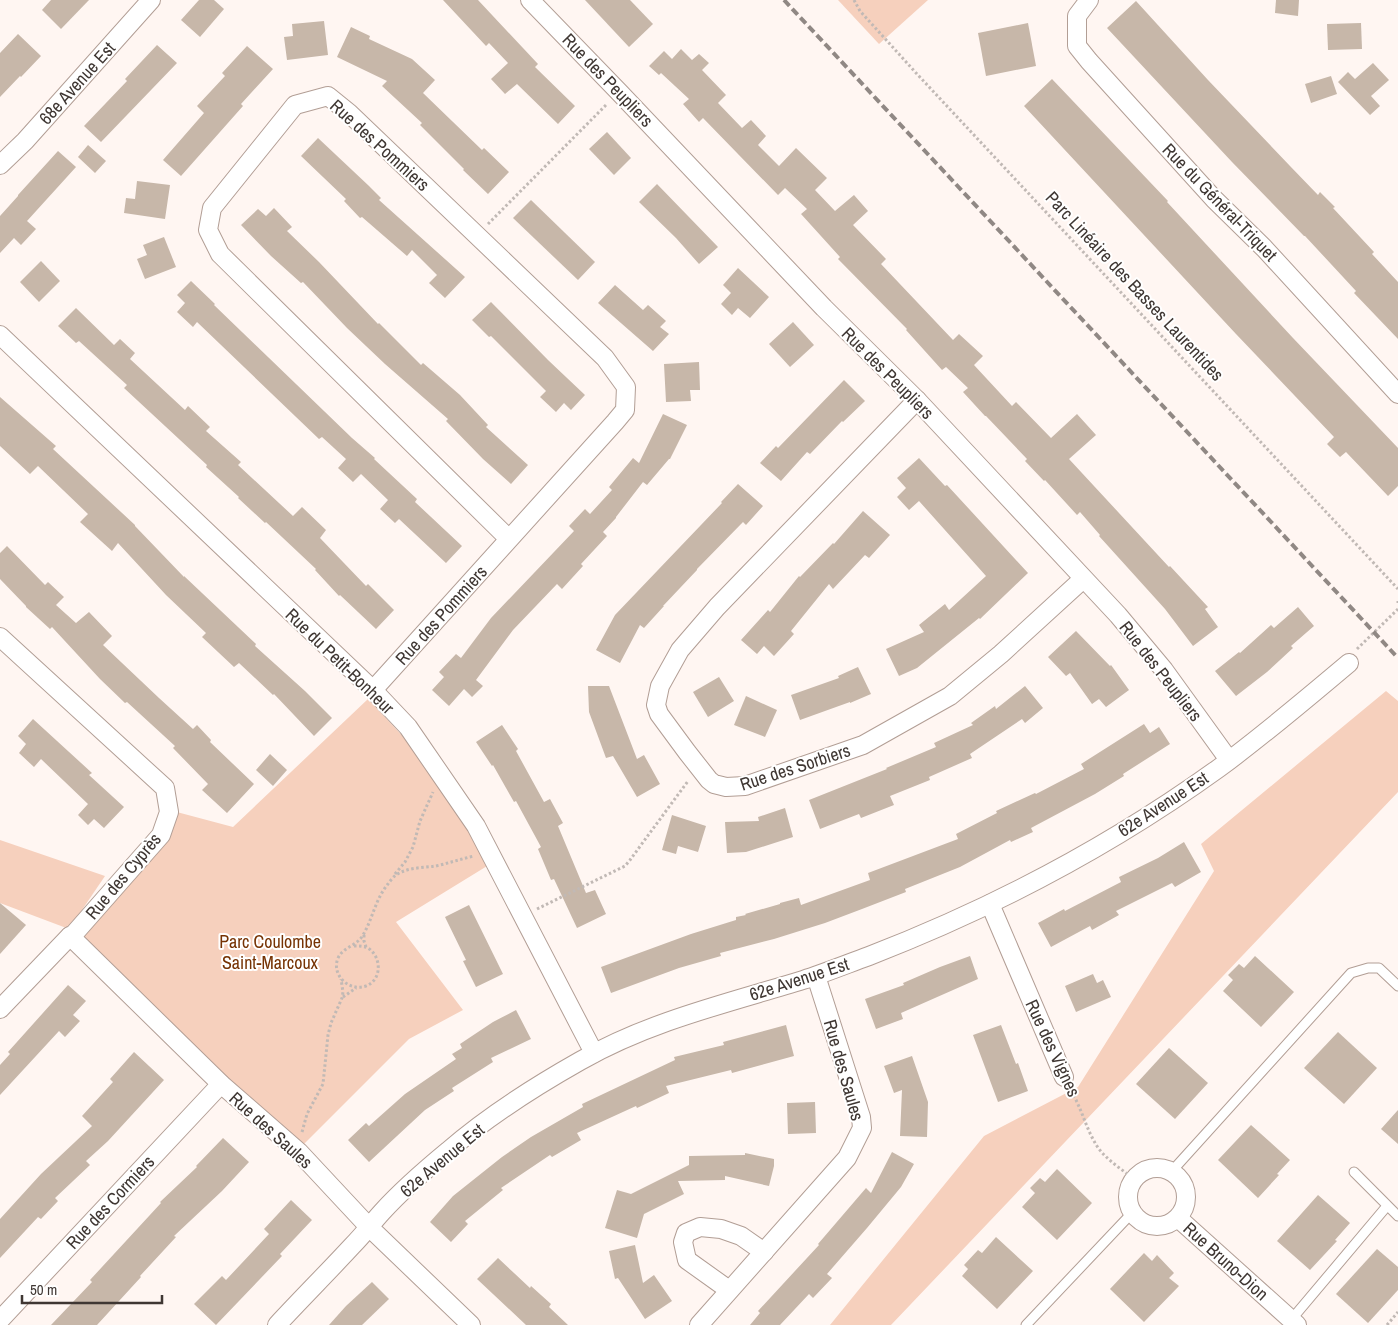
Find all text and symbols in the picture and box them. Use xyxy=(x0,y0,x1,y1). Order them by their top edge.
street label: Rue des Peupliers xyxy=(557,28,659,132)
street label: 68e Avenue Est xyxy=(33,36,121,130)
street label: Rue des Pommiers xyxy=(325,93,435,197)
street label: Rue du Général-Triquet xyxy=(1157,137,1283,267)
street label: Parc Linéaire des Basses Laurentides xyxy=(1040,186,1230,386)
street label: Rue des Peupliers xyxy=(836,321,940,425)
street label: Rue des Pommiers xyxy=(389,560,493,670)
street label: Rue du Petit-Bonheur xyxy=(280,602,400,720)
street label: Rue des Peupliers xyxy=(1114,615,1208,727)
street label: Rue des Sorbiers xyxy=(737,737,853,797)
street label: 62e Avenue Est xyxy=(1113,765,1213,843)
street label: Rue des Cyprès xyxy=(79,827,167,925)
park label: Parc Coulombe Saint-Marcoux xyxy=(219,929,321,975)
street label: 62e Avenue Est xyxy=(746,951,852,1007)
street label: Rue des Vignes xyxy=(1020,995,1086,1101)
street label: Rue des Saules xyxy=(818,1016,870,1124)
street label: Rue des Saules xyxy=(224,1086,318,1174)
street label: 62e Avenue Est xyxy=(394,1117,490,1203)
street label: Rue des Cormiers xyxy=(60,1150,160,1254)
street label: Rue Bruno-Dion xyxy=(1178,1216,1274,1306)
scale bar xyxy=(22,1272,162,1304)
text: 50 m xyxy=(30,1279,57,1300)

